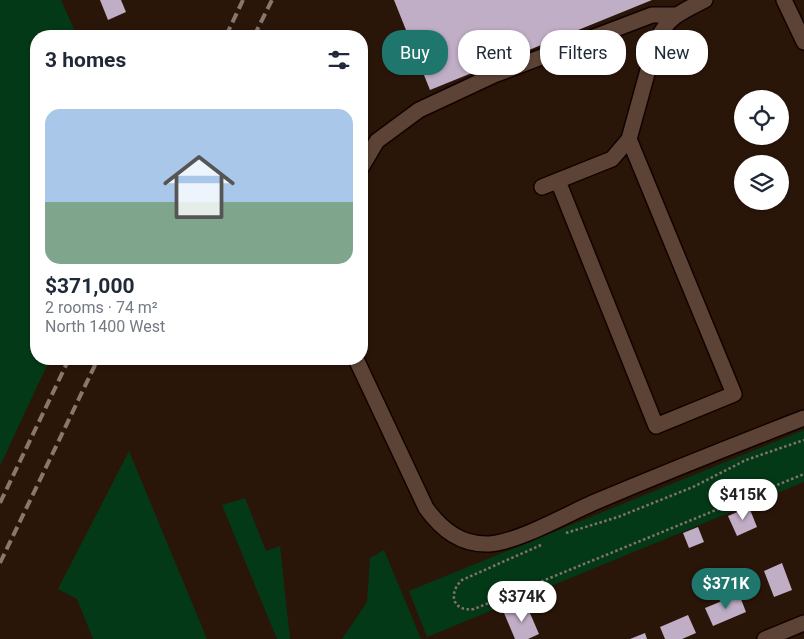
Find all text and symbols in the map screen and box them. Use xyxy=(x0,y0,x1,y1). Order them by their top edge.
chip: Buy xyxy=(382,30,448,75)
chip: Rent xyxy=(458,30,530,75)
chip: Filters xyxy=(540,30,626,75)
chip: New xyxy=(636,30,708,75)
icon: filters xyxy=(325,46,353,74)
text: 3 homes xyxy=(45,48,126,72)
map controls xyxy=(734,90,789,210)
button: locate xyxy=(734,90,789,145)
icon: home xyxy=(154,142,244,232)
button: layers xyxy=(734,155,789,210)
text: $371,000 xyxy=(45,274,135,298)
text: 2 rooms · 74 m² xyxy=(45,298,158,317)
text: North 1400 West xyxy=(45,317,165,336)
pin: $415K xyxy=(708,478,778,521)
text: $415K xyxy=(720,485,766,504)
pin: $371K xyxy=(691,568,761,610)
text: $371K xyxy=(703,574,749,593)
pin: $374K xyxy=(487,580,557,623)
text: $374K xyxy=(499,587,545,606)

